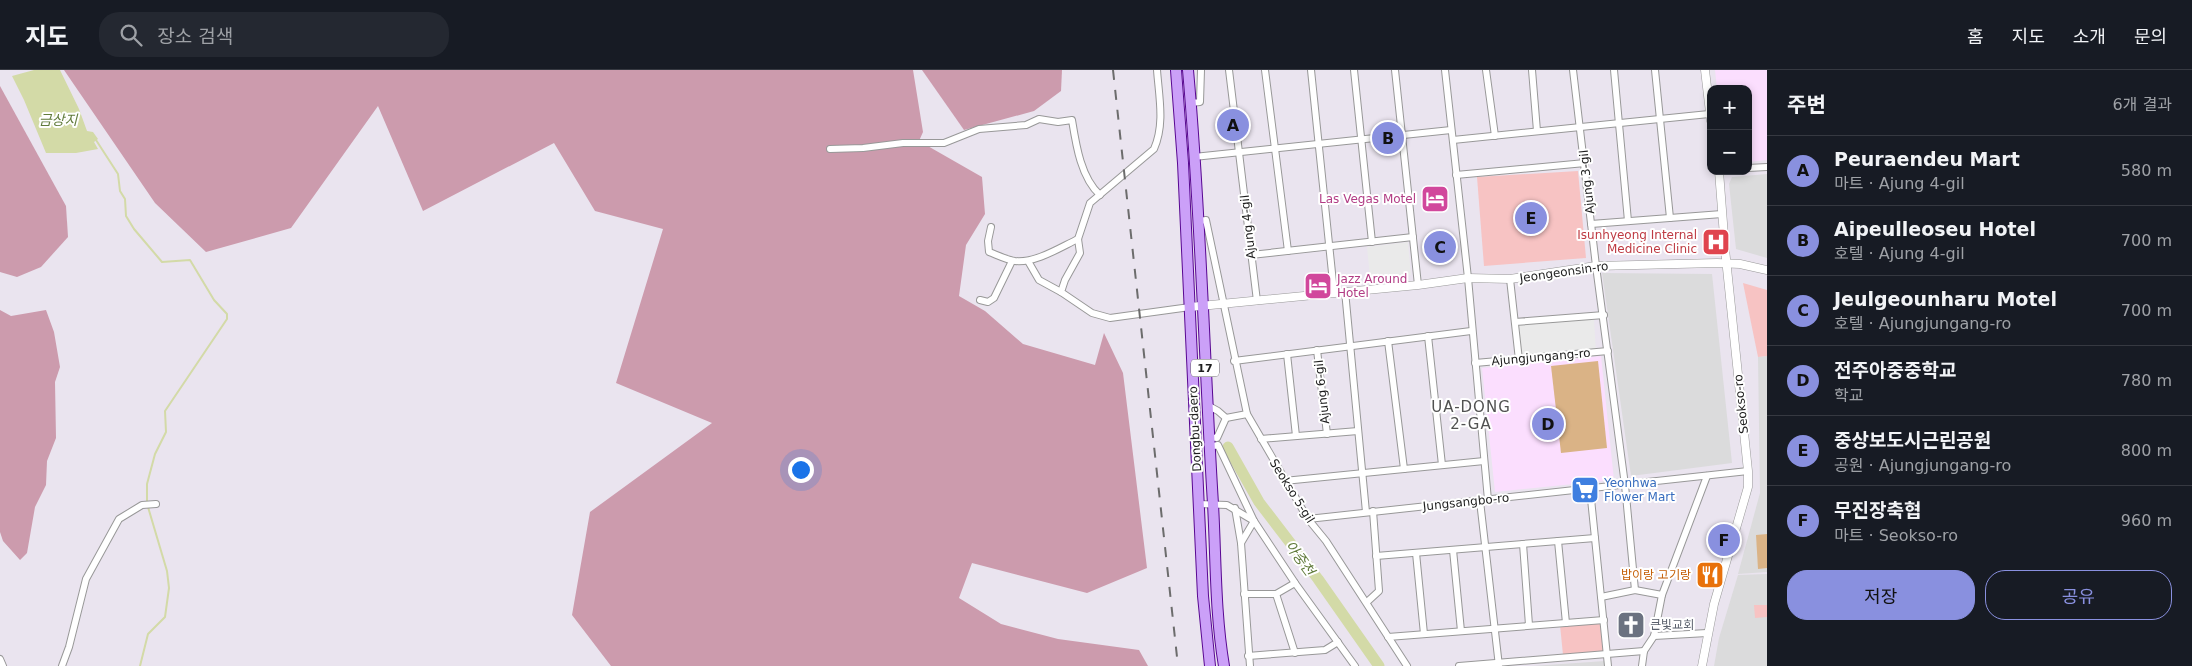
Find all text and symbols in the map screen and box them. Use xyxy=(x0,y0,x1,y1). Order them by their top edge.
search box xyxy=(99,12,449,57)
icon: search xyxy=(117,21,145,49)
text: 지도 xyxy=(25,23,69,51)
text: 장소 검색 xyxy=(157,25,233,47)
text: 홈 xyxy=(1967,26,1984,47)
text: 지도 xyxy=(2012,26,2045,47)
text: 소개 xyxy=(2073,26,2106,47)
text: 문의 xyxy=(2134,26,2167,47)
map controls xyxy=(1707,85,1752,175)
button: + xyxy=(1707,85,1752,130)
text: 주변 xyxy=(1787,93,1826,117)
text: 6개 결과 xyxy=(2113,95,2172,114)
pin: A xyxy=(1217,106,1249,144)
water label: 금상지 xyxy=(39,112,78,128)
pin: B xyxy=(1372,119,1404,157)
button: − xyxy=(1707,130,1752,175)
text: Peuraendeu Mart xyxy=(1834,148,2020,170)
street label: Ajung 3-gil xyxy=(1577,149,1597,215)
text: A xyxy=(1797,161,1809,180)
text: 580 m xyxy=(2121,161,2172,180)
text: 마트 · Ajung 4-gil xyxy=(1834,174,1965,193)
hotel icon: Las Vegas Motel xyxy=(1420,184,1450,214)
place label: Las Vegas Motel xyxy=(1319,192,1416,206)
street label: Ajung 4-gil xyxy=(1238,194,1258,260)
pin: E xyxy=(1515,199,1547,237)
text: Aipeulleoseu Hotel xyxy=(1834,218,2036,240)
hospital icon: Isunhyeong Internal Medicine Clinic xyxy=(1701,227,1731,257)
pin: C xyxy=(1424,228,1456,266)
place label: Isunhyeong Internal Medicine Clinic xyxy=(1577,228,1697,256)
text: B xyxy=(1797,231,1809,250)
text: 700 m xyxy=(2121,231,2172,250)
text: 호텔 · Ajung 4-gil xyxy=(1834,244,1965,263)
street label: Jeongeonsin-ro xyxy=(1518,259,1609,285)
hotel icon: Jazz Around Hotel xyxy=(1303,271,1333,301)
place label: Jazz Around Hotel xyxy=(1336,272,1407,300)
text: Jeulgeounharu Motel xyxy=(1834,288,2057,310)
text: C xyxy=(1797,301,1809,320)
text: 700 m xyxy=(2121,301,2172,320)
text: 호텔 · Ajungjungang-ro xyxy=(1834,314,2011,333)
street label: Ajungjungang-ro xyxy=(1491,346,1591,368)
street label: Ajung 6-gil xyxy=(1312,359,1332,425)
text: 전주아중중학교 xyxy=(1834,359,1956,381)
road number: 17 xyxy=(1191,360,1219,376)
text: D xyxy=(1796,371,1810,390)
text: 780 m xyxy=(2121,371,2172,390)
street label: Seokso-ro xyxy=(1731,374,1751,434)
street label: Dongbu-daero xyxy=(1186,386,1204,472)
text: 학교 xyxy=(1834,386,1863,405)
district label: UA-DONG 2-GA xyxy=(1431,398,1511,433)
pin: D xyxy=(1532,405,1564,443)
text: 중상보도시근린공원 xyxy=(1834,429,1991,451)
text: E xyxy=(1798,441,1808,460)
text: 800 m xyxy=(2121,441,2172,460)
street label: Seokso 5-gil xyxy=(1267,456,1317,526)
text: 공원 · Ajungjungang-ro xyxy=(1834,456,2011,475)
your location xyxy=(788,457,814,483)
supermarket icon: Yeonhwa Flower Mart xyxy=(1570,475,1600,505)
place label: Yeonhwa Flower Mart xyxy=(1603,476,1675,504)
street label: Jungsangbo-ro xyxy=(1421,491,1510,514)
text: 무진장축협 xyxy=(1834,499,1921,521)
text: F xyxy=(1798,511,1808,530)
text: 960 m xyxy=(2121,511,2172,530)
pin: F xyxy=(1708,521,1740,559)
text: 마트 · Seokso-ro xyxy=(1834,526,1958,545)
water label: 아중천 xyxy=(1282,538,1318,579)
restaurant icon: 밥이랑 고기랑 xyxy=(1695,560,1725,590)
place label: 밥이랑 고기랑 xyxy=(1621,568,1691,582)
button: 저장 xyxy=(1787,570,1975,620)
button: 공유 xyxy=(1985,570,2172,620)
church icon: 큰빛교회 xyxy=(1616,610,1646,640)
place label: 큰빛교회 xyxy=(1650,618,1694,632)

